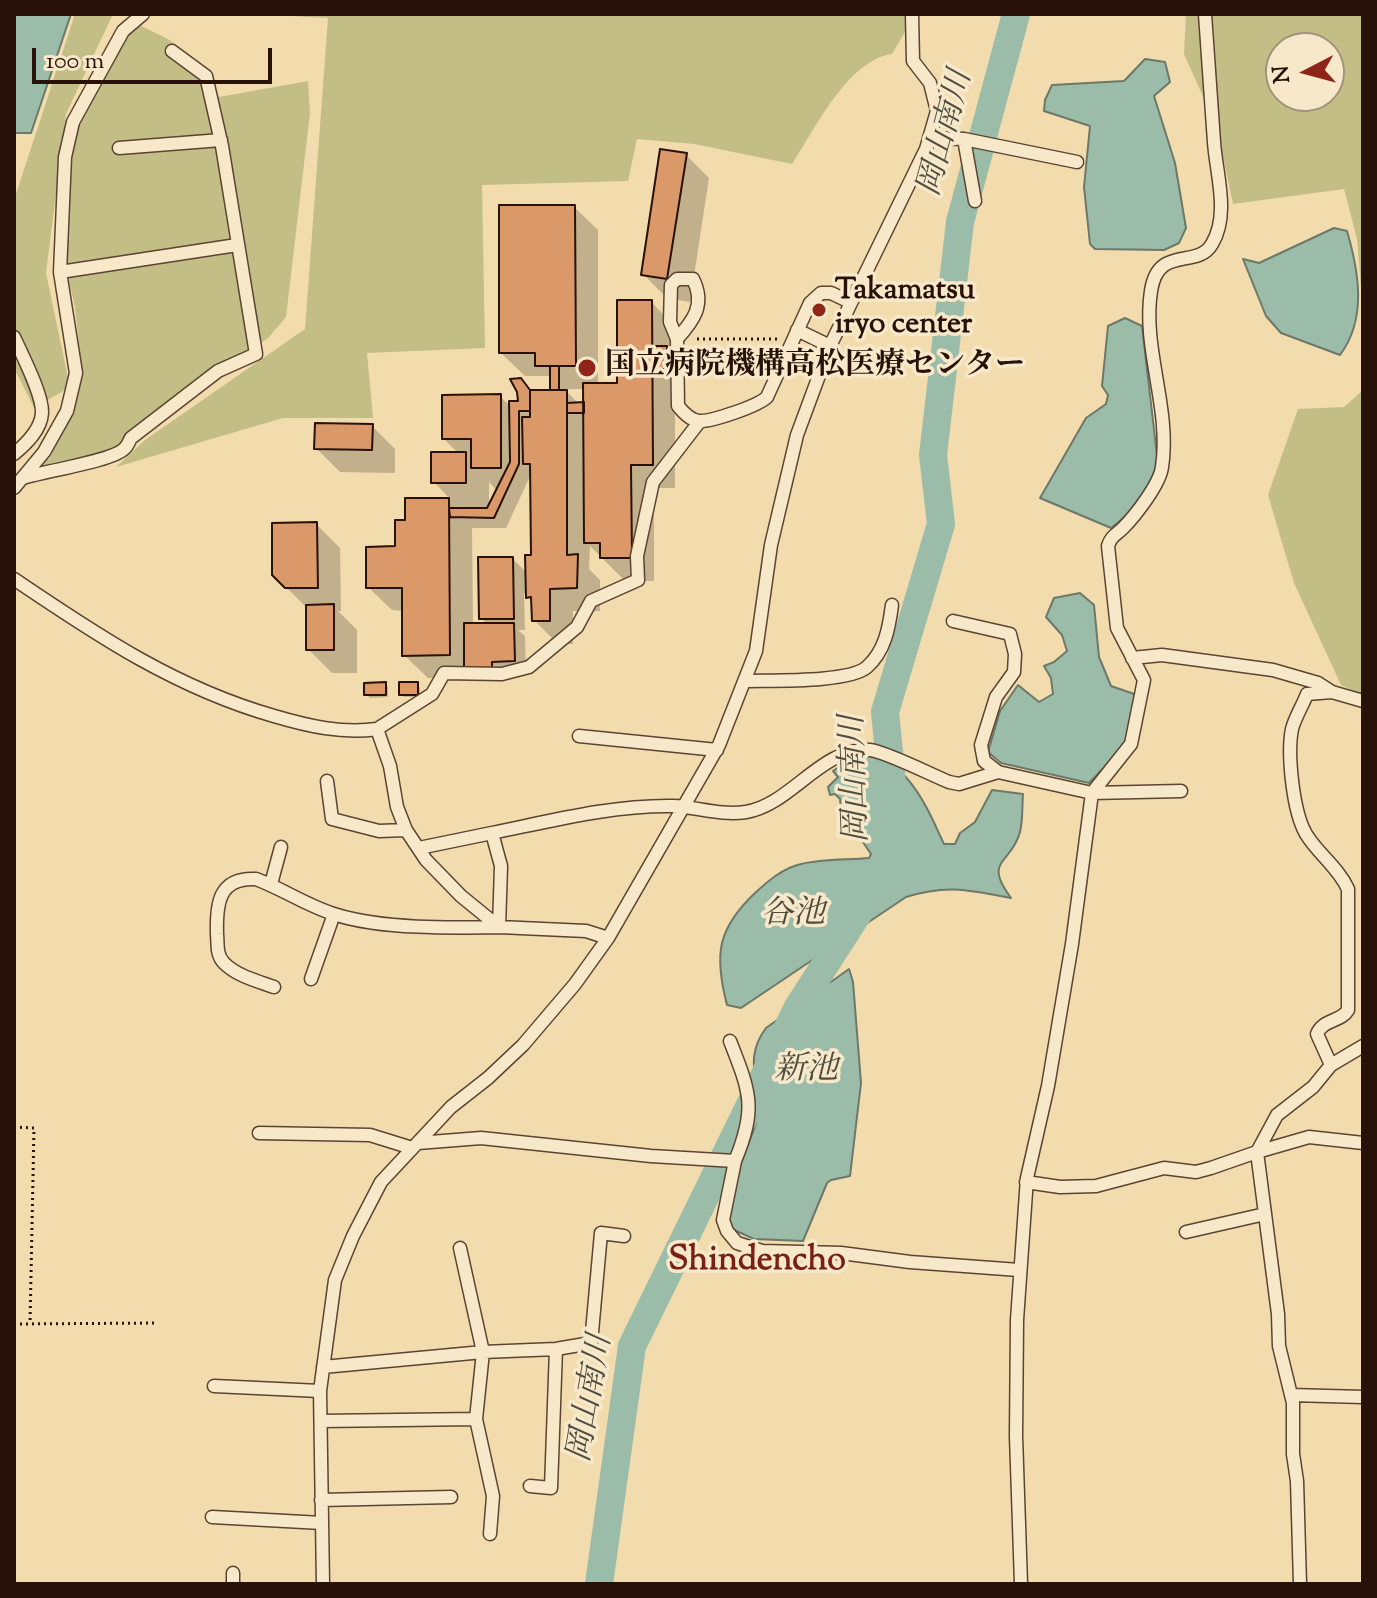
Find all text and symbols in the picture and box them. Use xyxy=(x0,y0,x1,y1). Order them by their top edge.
scale bar xyxy=(36,32,276,82)
north arrow xyxy=(1265,32,1345,112)
text: 100 m xyxy=(46,45,104,79)
text: N xyxy=(1266,64,1300,85)
water label: 岡山南川 xyxy=(913,67,983,201)
place label: Takamatsu iryo center xyxy=(835,275,975,346)
marker: Takamatsu iryo center xyxy=(810,301,828,319)
place label: 国立病院機構高松医療センター xyxy=(605,350,1025,386)
marker: 国立病院機構高松医療センター xyxy=(576,357,598,379)
water label: 岡山南川 xyxy=(837,714,879,844)
water label: 谷池 xyxy=(761,898,825,936)
water label: 新池 xyxy=(774,1054,838,1092)
district label: Shindencho xyxy=(668,1243,846,1283)
water label: 岡山南川 xyxy=(563,1333,623,1465)

